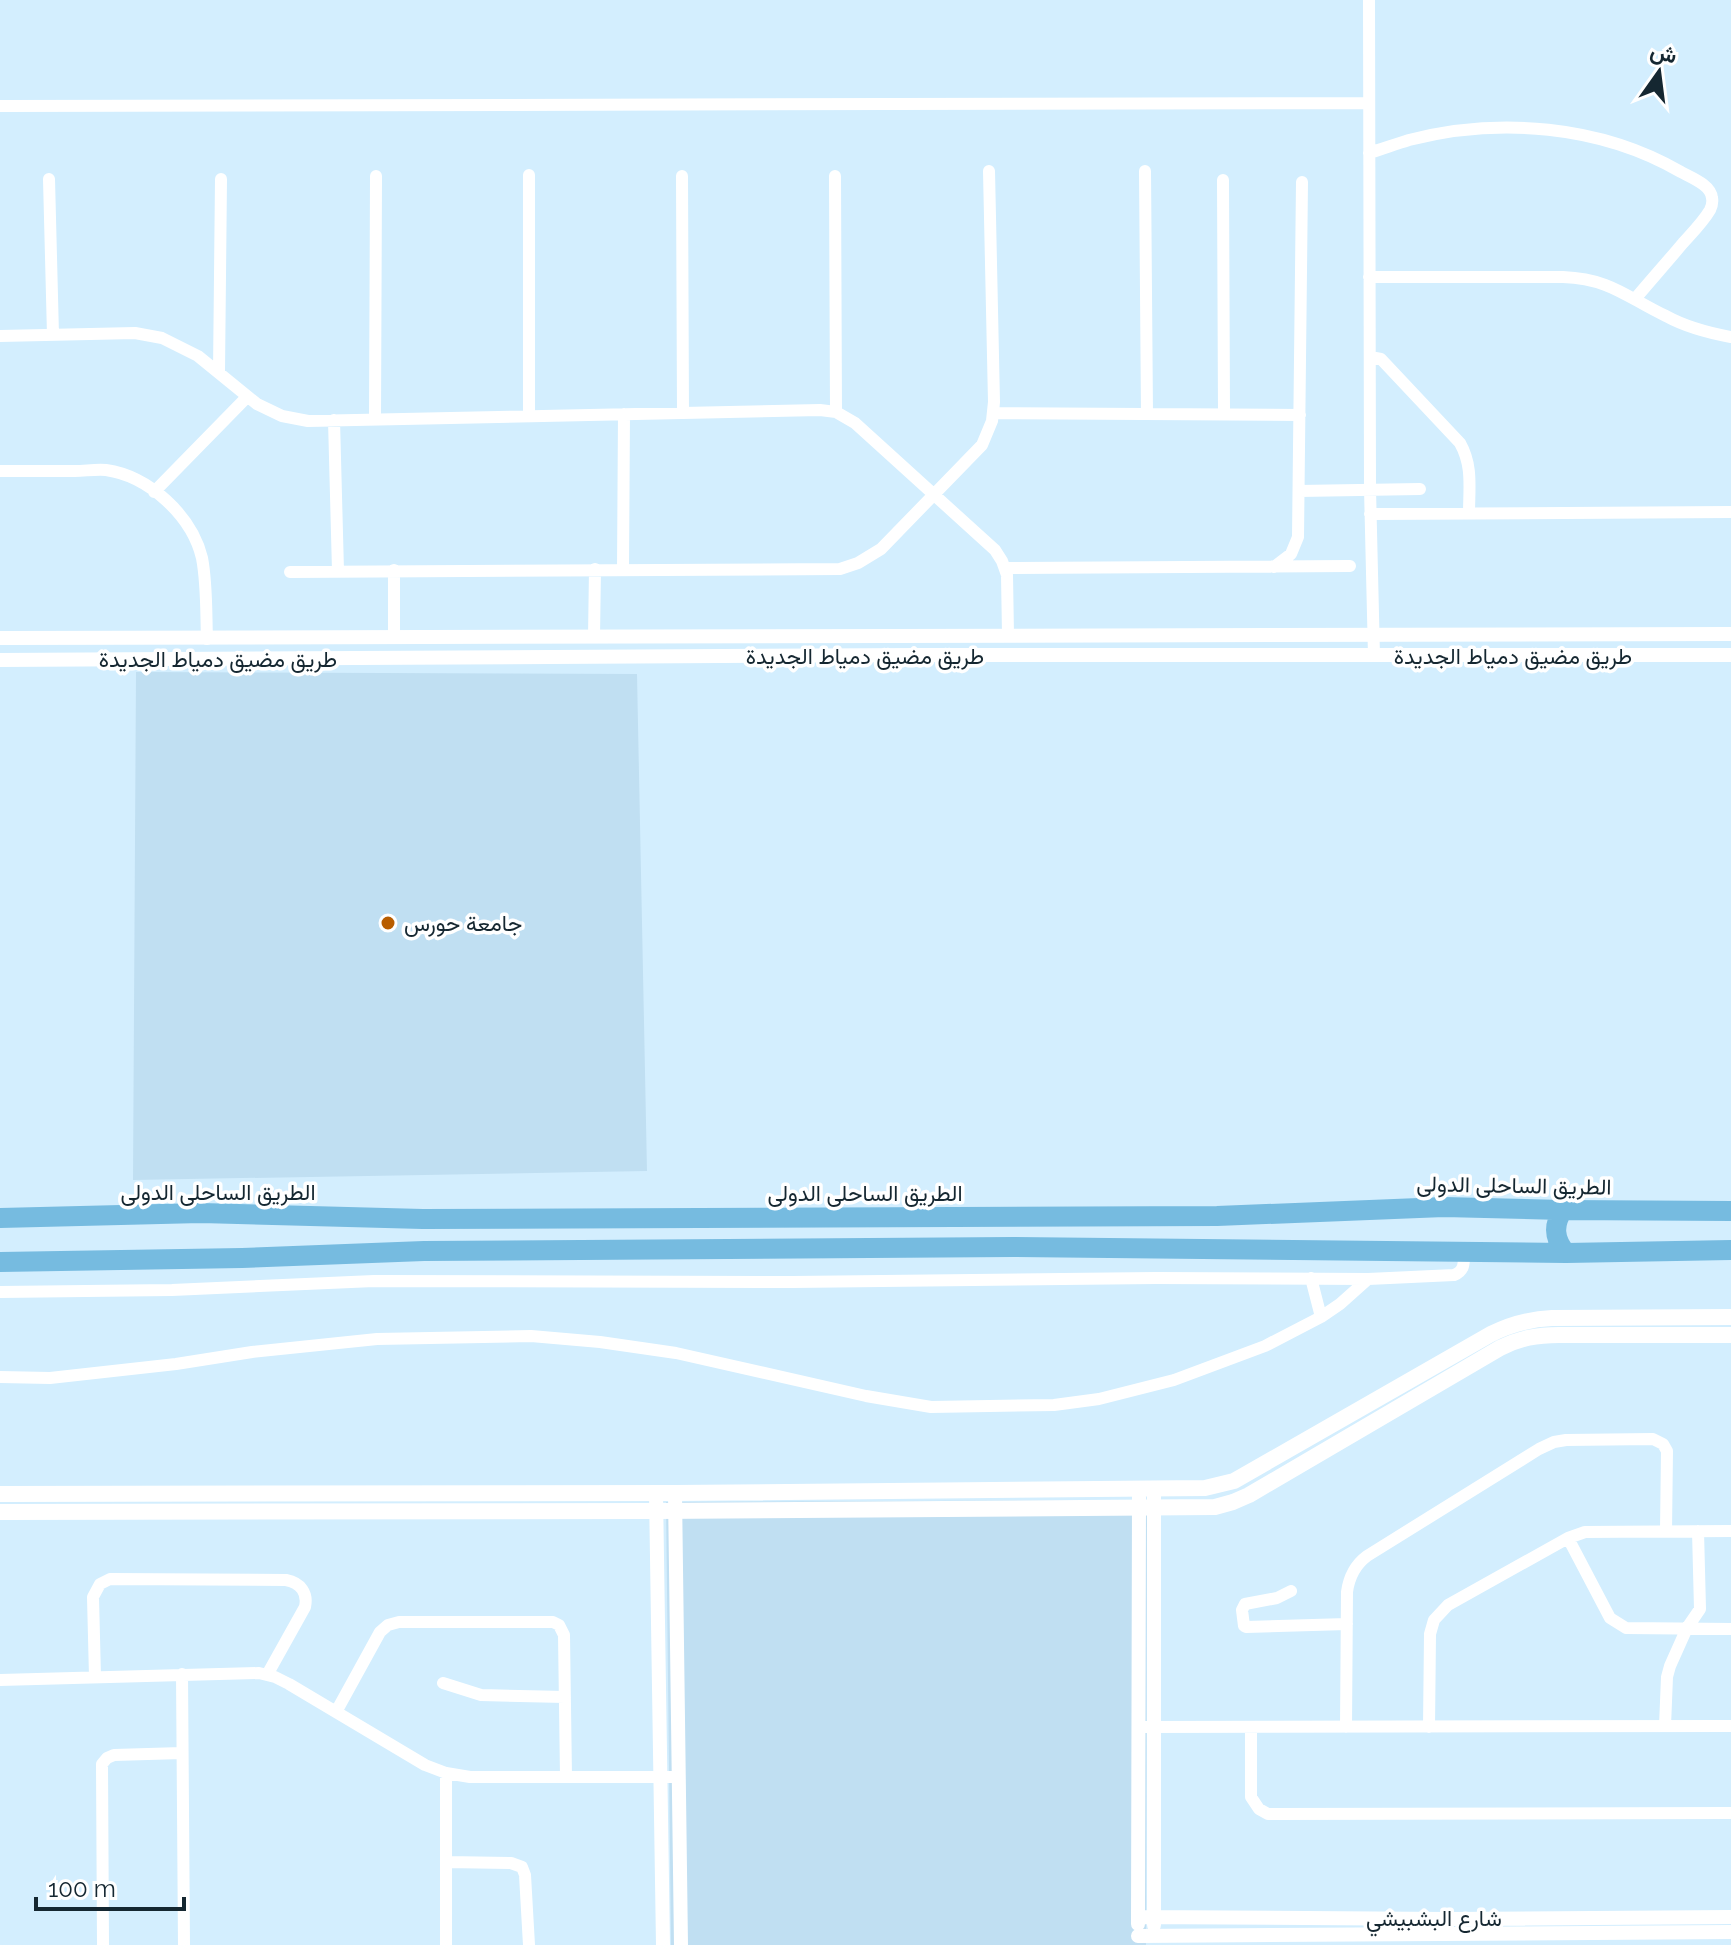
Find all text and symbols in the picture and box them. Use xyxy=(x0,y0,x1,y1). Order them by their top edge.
north arrow xyxy=(1619,32,1699,112)
text: ش xyxy=(1648,37,1680,69)
street label: طريق مضيق دمياط الجديدة xyxy=(746,643,984,670)
street label: طريق مضيق دمياط الجديدة xyxy=(1394,643,1632,670)
street label: طريق مضيق دمياط الجديدة xyxy=(99,646,337,673)
place label: جامعة حورس xyxy=(404,910,522,937)
marker: جامعة حورس xyxy=(379,914,397,932)
street label: الطريق الساحلى الدولى xyxy=(1416,1170,1612,1201)
street label: الطريق الساحلى الدولى xyxy=(120,1179,316,1206)
street label: الطريق الساحلى الدولى xyxy=(767,1180,963,1207)
scale bar xyxy=(36,1861,184,1911)
text: 100 m xyxy=(48,1874,116,1903)
street label: شارع البشبيشي xyxy=(1366,1905,1502,1937)

